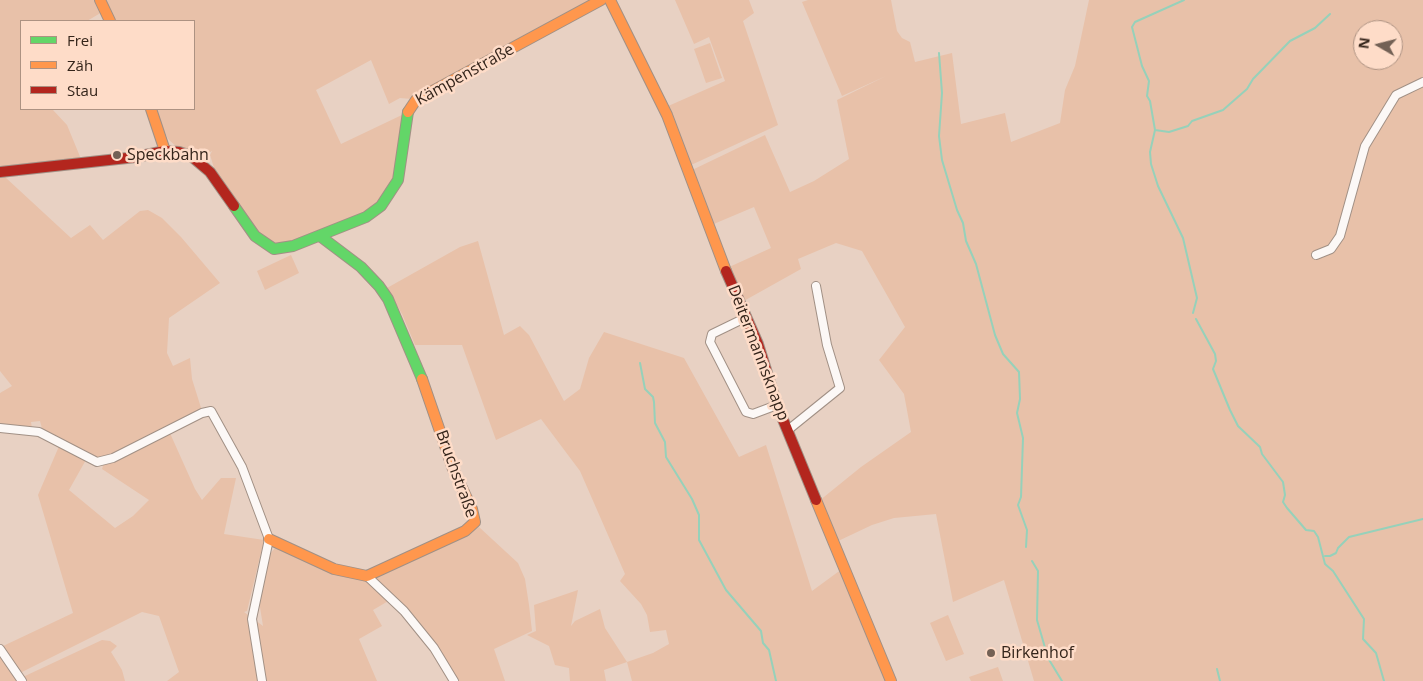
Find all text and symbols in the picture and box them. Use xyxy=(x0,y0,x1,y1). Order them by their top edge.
legend xyxy=(20,20,195,110)
north arrow xyxy=(1353,20,1403,70)
text: Frei xyxy=(67,30,93,50)
text: N xyxy=(1353,36,1374,50)
street label: Kämpenstraße xyxy=(412,40,518,110)
text: Zäh xyxy=(67,55,93,75)
text: Stau xyxy=(67,80,98,100)
place label: Speckbahn xyxy=(127,145,209,165)
marker: Speckbahn xyxy=(111,149,123,161)
street label: Deitermannsknapp xyxy=(723,283,793,423)
street label: Bruchstraße xyxy=(431,428,481,520)
place label: Birkenhof xyxy=(1001,643,1074,663)
marker: Birkenhof xyxy=(985,647,997,659)

